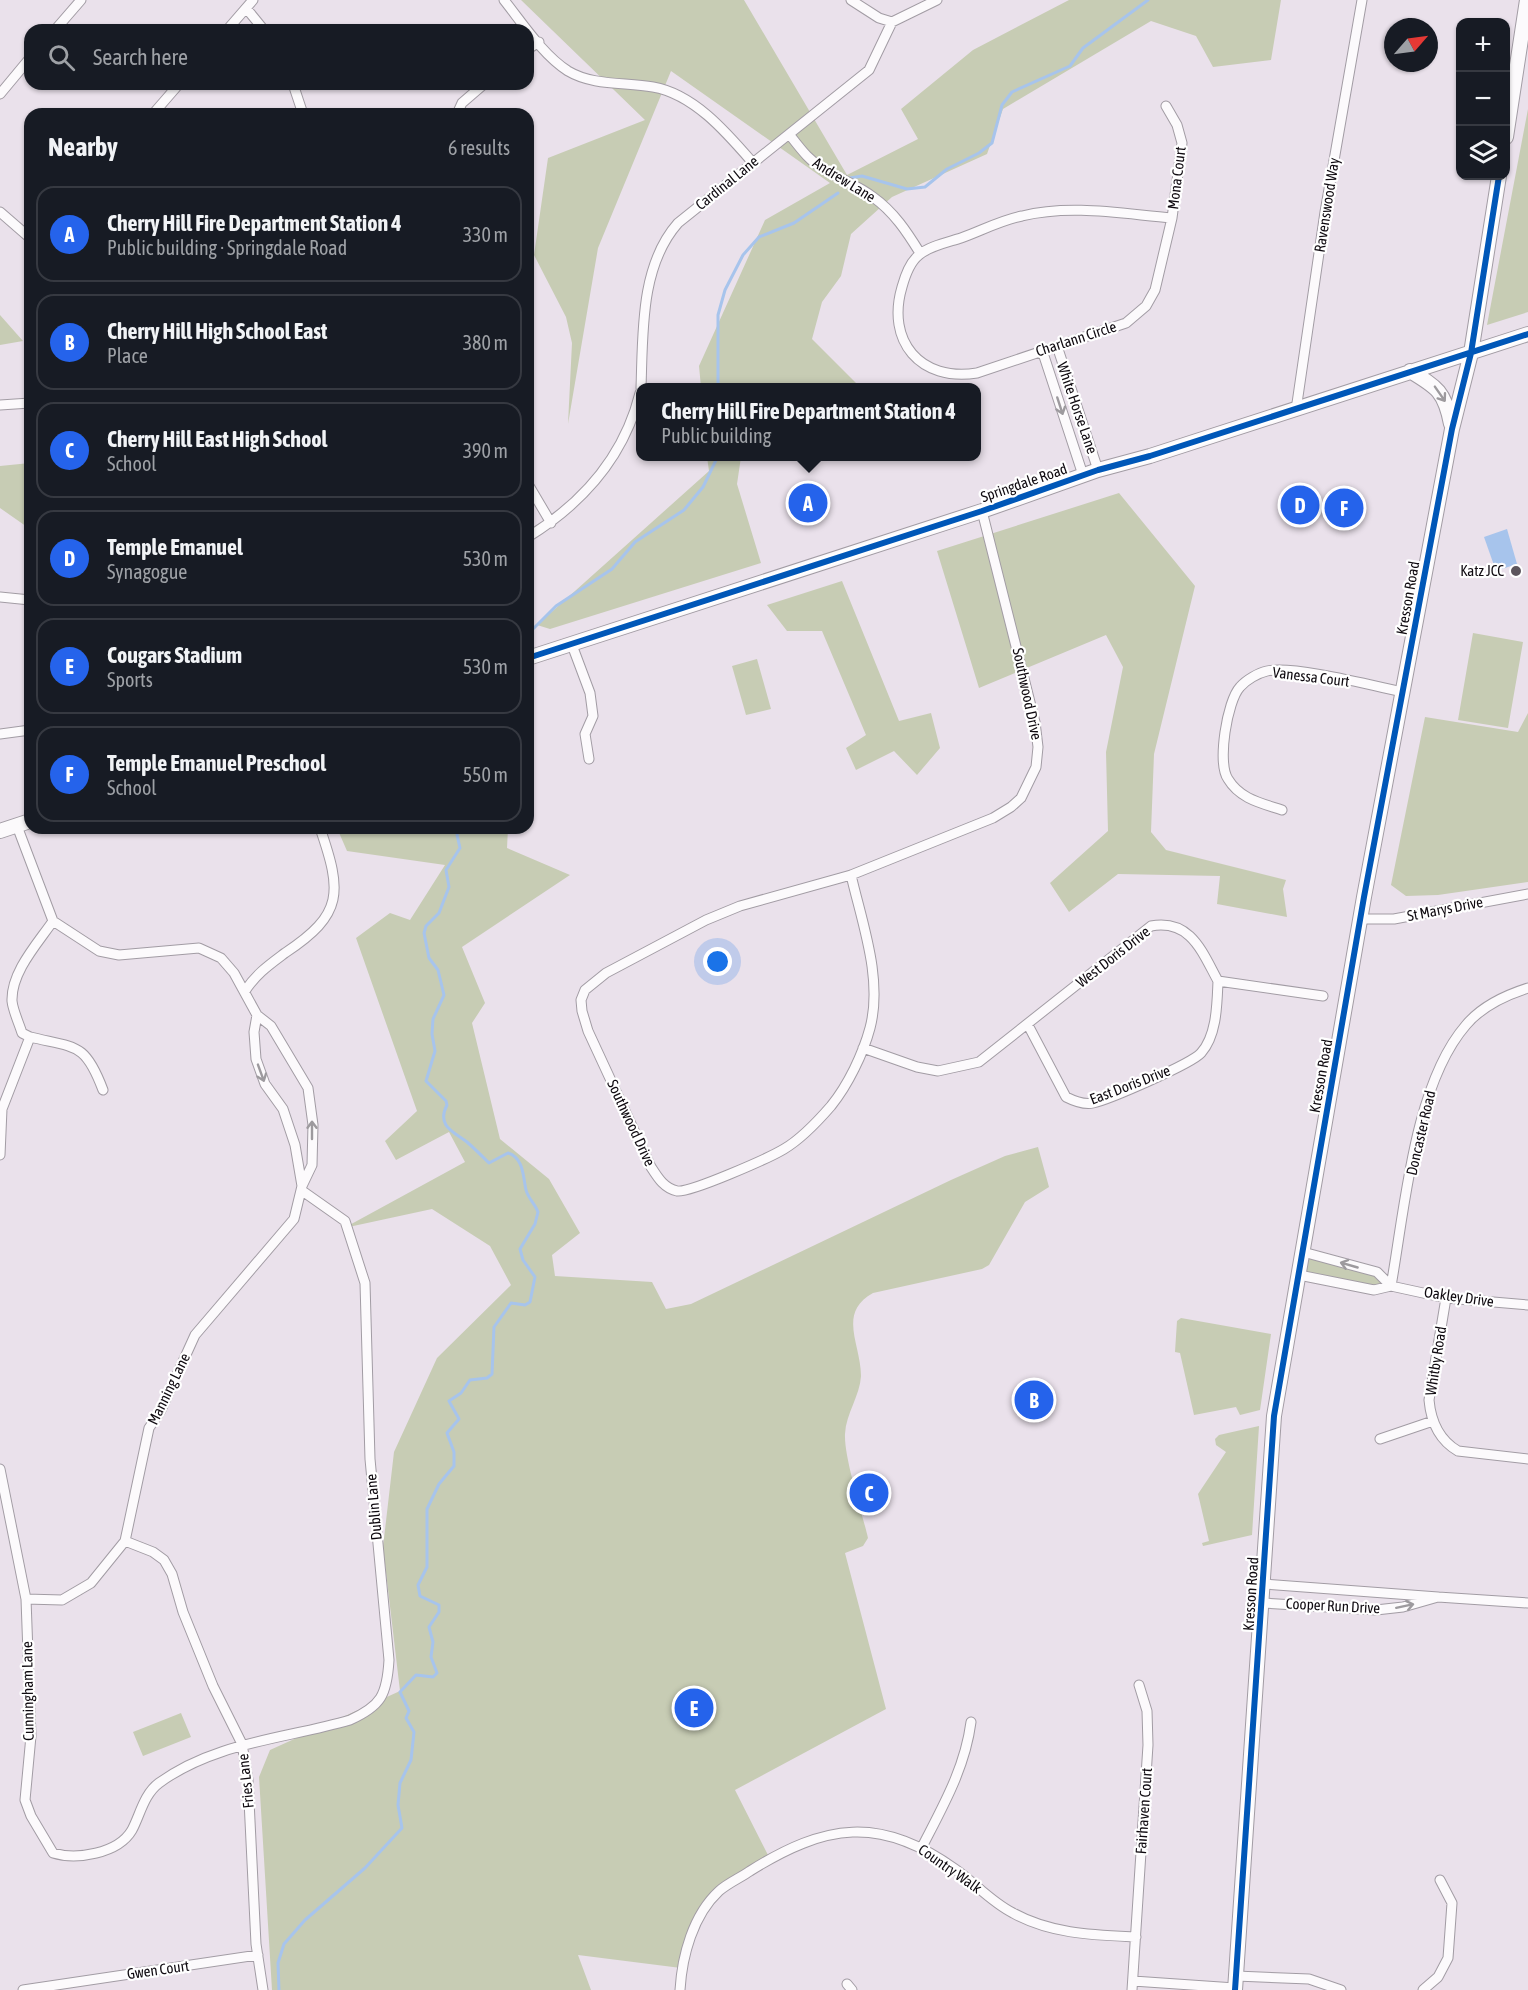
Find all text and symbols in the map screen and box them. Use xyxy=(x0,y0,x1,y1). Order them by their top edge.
north arrow xyxy=(1384,18,1438,72)
map controls xyxy=(1456,18,1510,180)
button: + xyxy=(1456,18,1510,72)
search box xyxy=(24,24,534,90)
icon: search xyxy=(45,41,78,74)
text: Search here xyxy=(93,44,188,70)
button: − xyxy=(1456,72,1510,126)
button: layers xyxy=(1456,126,1510,180)
text: Nearby xyxy=(48,132,118,162)
text: 6 results xyxy=(448,136,510,159)
street label: Mona Court xyxy=(1164,146,1189,210)
street label: Cardinal Lane xyxy=(692,152,762,213)
street label: Andrew Lane xyxy=(810,154,879,206)
street label: Ravenswood Way xyxy=(1311,156,1342,253)
text: Cherry Hill Fire Department Station 4 xyxy=(107,210,402,236)
text: A xyxy=(65,223,74,246)
text: 330 m xyxy=(463,223,508,246)
text: Public building · Springdale Road xyxy=(107,236,347,259)
street label: Charlann Circle xyxy=(1033,317,1118,360)
text: Cherry Hill High School East xyxy=(107,318,327,344)
text: B xyxy=(65,331,74,354)
text: 380 m xyxy=(463,331,508,354)
text: Place xyxy=(107,344,148,367)
street label: White Horse Lane xyxy=(1054,360,1101,456)
popup xyxy=(636,383,981,461)
one-way arrow xyxy=(1433,385,1446,402)
one-way arrow xyxy=(1055,396,1066,415)
text: Cherry Hill Fire Department Station 4 xyxy=(661,398,956,424)
text: Public building xyxy=(661,424,771,447)
text: Cherry Hill East High School xyxy=(107,426,327,452)
text: C xyxy=(65,439,74,462)
text: 390 m xyxy=(463,439,508,462)
text: School xyxy=(107,452,157,475)
street label: Springdale Road xyxy=(978,460,1069,505)
pin: A xyxy=(788,480,828,526)
pin: D xyxy=(1280,482,1320,528)
pin: F xyxy=(1324,486,1364,530)
text: Temple Emanuel xyxy=(107,534,243,560)
text: D xyxy=(64,547,75,570)
text: 530 m xyxy=(463,547,508,570)
text: Synagogue xyxy=(107,560,187,583)
street label: Kresson Road xyxy=(1393,560,1422,636)
place label: Katz JCC xyxy=(1460,562,1504,579)
marker: Katz JCC xyxy=(1509,564,1523,578)
text: Cougars Stadium xyxy=(107,642,242,668)
street label: Southwood Drive xyxy=(1009,646,1046,742)
text: E xyxy=(65,655,74,678)
text: 530 m xyxy=(463,655,508,678)
street label: Vanessa Court xyxy=(1272,663,1350,690)
text: Sports xyxy=(107,668,153,691)
text: Temple Emanuel Preschool xyxy=(107,750,326,776)
text: F xyxy=(65,763,74,786)
text: 550 m xyxy=(463,763,508,786)
text: School xyxy=(107,776,157,799)
street label: St Marys Drive xyxy=(1406,893,1484,924)
street label: West Doris Drive xyxy=(1073,922,1153,991)
your location xyxy=(703,947,732,976)
street label: Kresson Road xyxy=(1306,1038,1335,1114)
street label: East Doris Drive xyxy=(1087,1061,1173,1108)
one-way arrow xyxy=(256,1063,267,1082)
street label: Southwood Drive xyxy=(604,1077,659,1169)
street label: Doncaster Road xyxy=(1402,1089,1439,1177)
one-way arrow xyxy=(307,1121,318,1141)
one-way arrow xyxy=(1340,1258,1359,1270)
street label: Oakley Drive xyxy=(1423,1283,1495,1310)
street label: Whitby Road xyxy=(1422,1325,1449,1397)
street label: Manning Lane xyxy=(144,1350,193,1427)
pin: B xyxy=(1014,1378,1054,1422)
pin: C xyxy=(850,1470,888,1516)
street label: Dublin Lane xyxy=(362,1473,385,1541)
street label: Kresson Road xyxy=(1239,1556,1262,1632)
street label: Cooper Run Drive xyxy=(1285,1595,1381,1616)
one-way arrow xyxy=(1395,1599,1414,1611)
street label: Cunningham Lane xyxy=(18,1641,37,1741)
pin: E xyxy=(674,1686,714,1730)
street label: Fries Lane xyxy=(234,1753,257,1809)
street label: Fairhaven Court xyxy=(1132,1767,1155,1855)
street label: Country Walk xyxy=(915,1841,985,1897)
street label: Gwen Court xyxy=(126,1957,190,1982)

